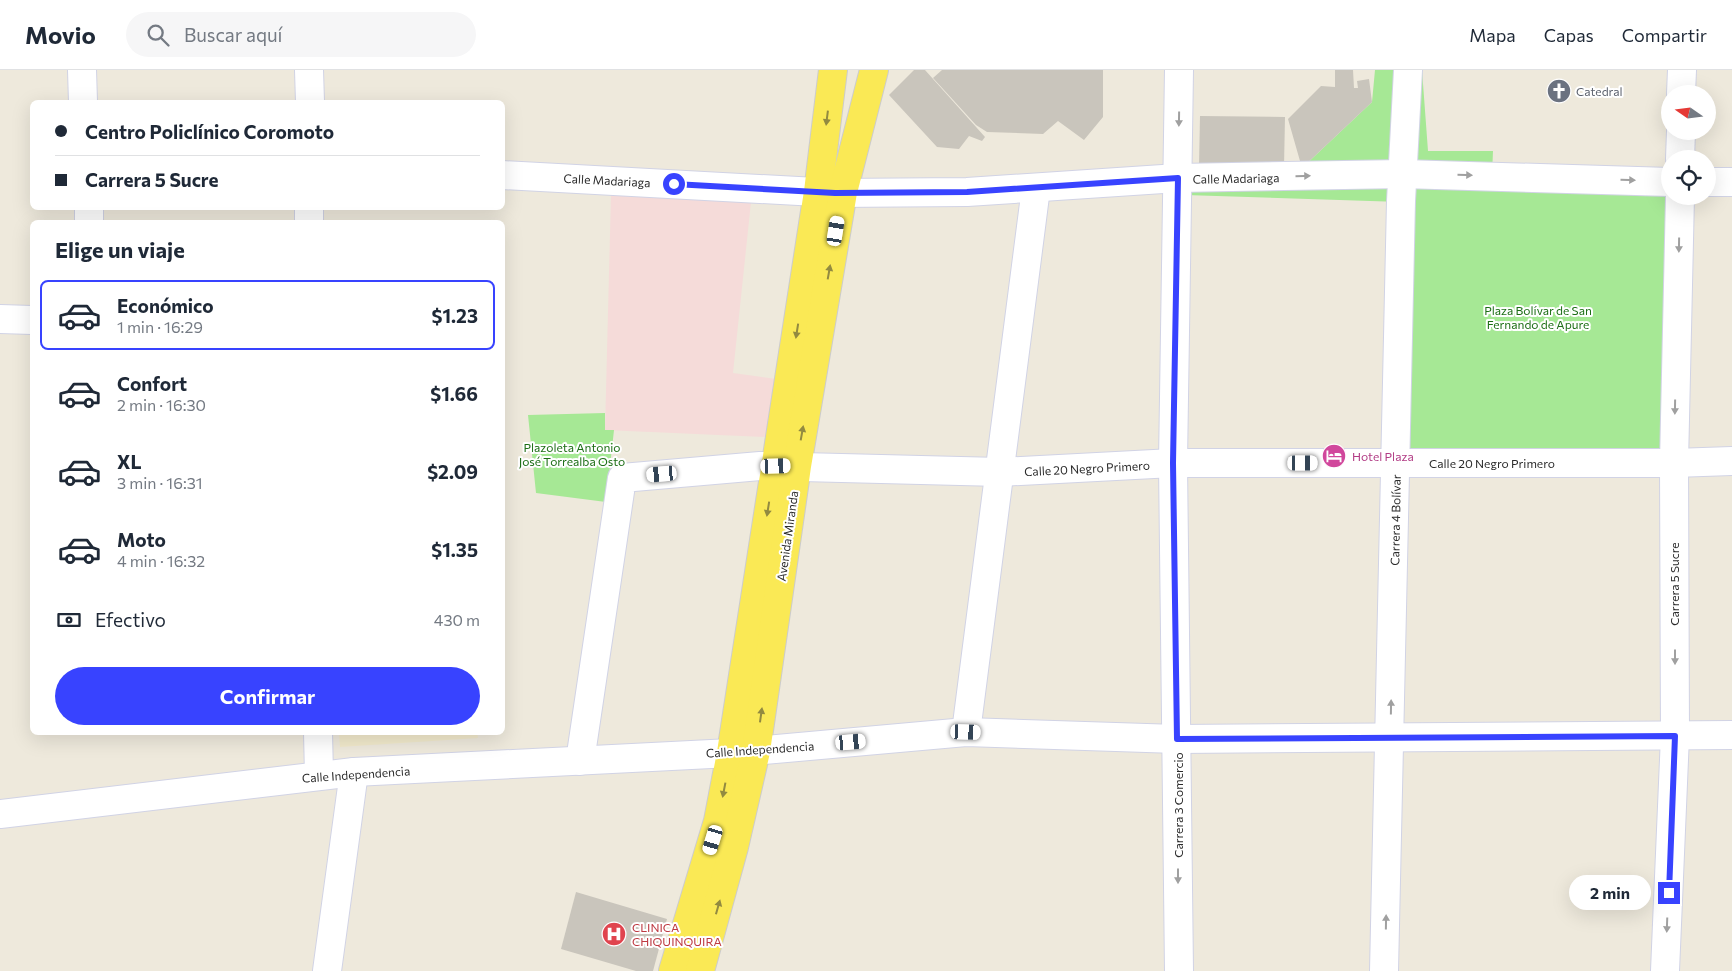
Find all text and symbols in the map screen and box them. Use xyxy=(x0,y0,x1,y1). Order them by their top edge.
search box xyxy=(126,12,476,57)
text: Movio xyxy=(25,20,96,49)
icon: search xyxy=(144,21,172,49)
text: Buscar aquí xyxy=(184,23,283,46)
text: Mapa xyxy=(1469,24,1516,46)
text: Capas xyxy=(1544,24,1594,46)
text: Compartir xyxy=(1622,24,1707,46)
church icon: Catedral xyxy=(1546,78,1572,104)
place label: Catedral xyxy=(1576,84,1623,98)
north arrow xyxy=(1661,85,1716,140)
map controls xyxy=(1661,85,1716,205)
one-way arrow xyxy=(823,111,831,127)
one-way arrow xyxy=(1175,111,1183,127)
text: Centro Policlínico Coromoto xyxy=(85,120,334,143)
button: locate xyxy=(1661,150,1716,205)
text: Carrera 5 Sucre xyxy=(85,168,218,191)
street label: Calle Madariaga xyxy=(1192,170,1280,186)
street label: Calle Madariaga xyxy=(563,171,651,189)
one-way arrow xyxy=(1457,171,1473,179)
one-way arrow xyxy=(1295,172,1311,180)
route start xyxy=(663,173,685,195)
one-way arrow xyxy=(1620,177,1636,185)
car xyxy=(826,215,845,247)
text: Elige un viaje xyxy=(55,236,185,263)
one-way arrow xyxy=(1674,237,1682,253)
one-way arrow xyxy=(826,264,834,280)
icon: car xyxy=(57,293,102,338)
text: Económico xyxy=(117,294,214,317)
park label: Plaza Bolívar de San Fernando de Apure xyxy=(1484,303,1592,331)
text: $1.23 xyxy=(432,304,478,327)
text: 1 min · 16:29 xyxy=(117,317,203,336)
one-way arrow xyxy=(792,324,800,340)
icon: car xyxy=(57,371,102,416)
text: Confort xyxy=(117,372,187,395)
text: $1.66 xyxy=(430,382,478,405)
text: 2 min · 16:30 xyxy=(117,395,206,414)
one-way arrow xyxy=(1671,400,1679,416)
one-way arrow xyxy=(799,424,807,440)
park label: Plazoleta Antonio José Torrealba Osto xyxy=(519,440,625,469)
hotel icon: Hotel Plaza xyxy=(1321,443,1347,469)
icon: car xyxy=(57,449,102,494)
place label: Hotel Plaza xyxy=(1352,449,1414,463)
text: XL xyxy=(117,450,142,473)
car xyxy=(1288,456,1318,471)
street label: Calle 20 Negro Primero xyxy=(1429,456,1555,470)
car xyxy=(760,458,791,474)
street label: Calle 20 Negro Primero xyxy=(1024,458,1150,478)
text: $2.09 xyxy=(427,460,478,483)
car xyxy=(646,465,677,483)
text: 3 min · 16:31 xyxy=(117,473,203,492)
street label: Carrera 4 Bolívar xyxy=(1387,474,1403,566)
street label: Avenida Miranda xyxy=(774,490,800,582)
one-way arrow xyxy=(764,501,772,517)
icon: car xyxy=(57,527,102,572)
text: Moto xyxy=(117,528,166,551)
text: $1.35 xyxy=(431,538,478,561)
street label: Carrera 5 Sucre xyxy=(1667,542,1681,626)
text: 4 min · 16:32 xyxy=(117,551,205,570)
icon: cash xyxy=(55,606,83,634)
text: Efectivo xyxy=(95,608,166,631)
text: 430 m xyxy=(434,610,480,629)
one-way arrow xyxy=(1671,650,1679,666)
button: Confirmar xyxy=(55,667,480,725)
one-way arrow xyxy=(1387,699,1395,715)
one-way arrow xyxy=(757,706,765,722)
car xyxy=(950,724,981,740)
car xyxy=(835,733,866,751)
street label: Calle Independencia xyxy=(705,738,815,760)
street label: Carrera 3 Comercio xyxy=(1171,752,1185,858)
street label: Calle Independencia xyxy=(301,763,411,785)
one-way arrow xyxy=(720,783,728,798)
car xyxy=(701,823,724,857)
one-way arrow xyxy=(1174,868,1182,884)
callout: 2 min xyxy=(1569,876,1652,910)
route end xyxy=(1658,882,1680,904)
text: 2 min xyxy=(1590,883,1630,902)
one-way arrow xyxy=(714,900,722,915)
one-way arrow xyxy=(1382,914,1390,930)
one-way arrow xyxy=(1663,917,1671,933)
place label: CLINICA CHIQUINQUIRA xyxy=(632,920,722,948)
hospital icon: CLINICA CHIQUINQUIRA xyxy=(601,921,627,947)

